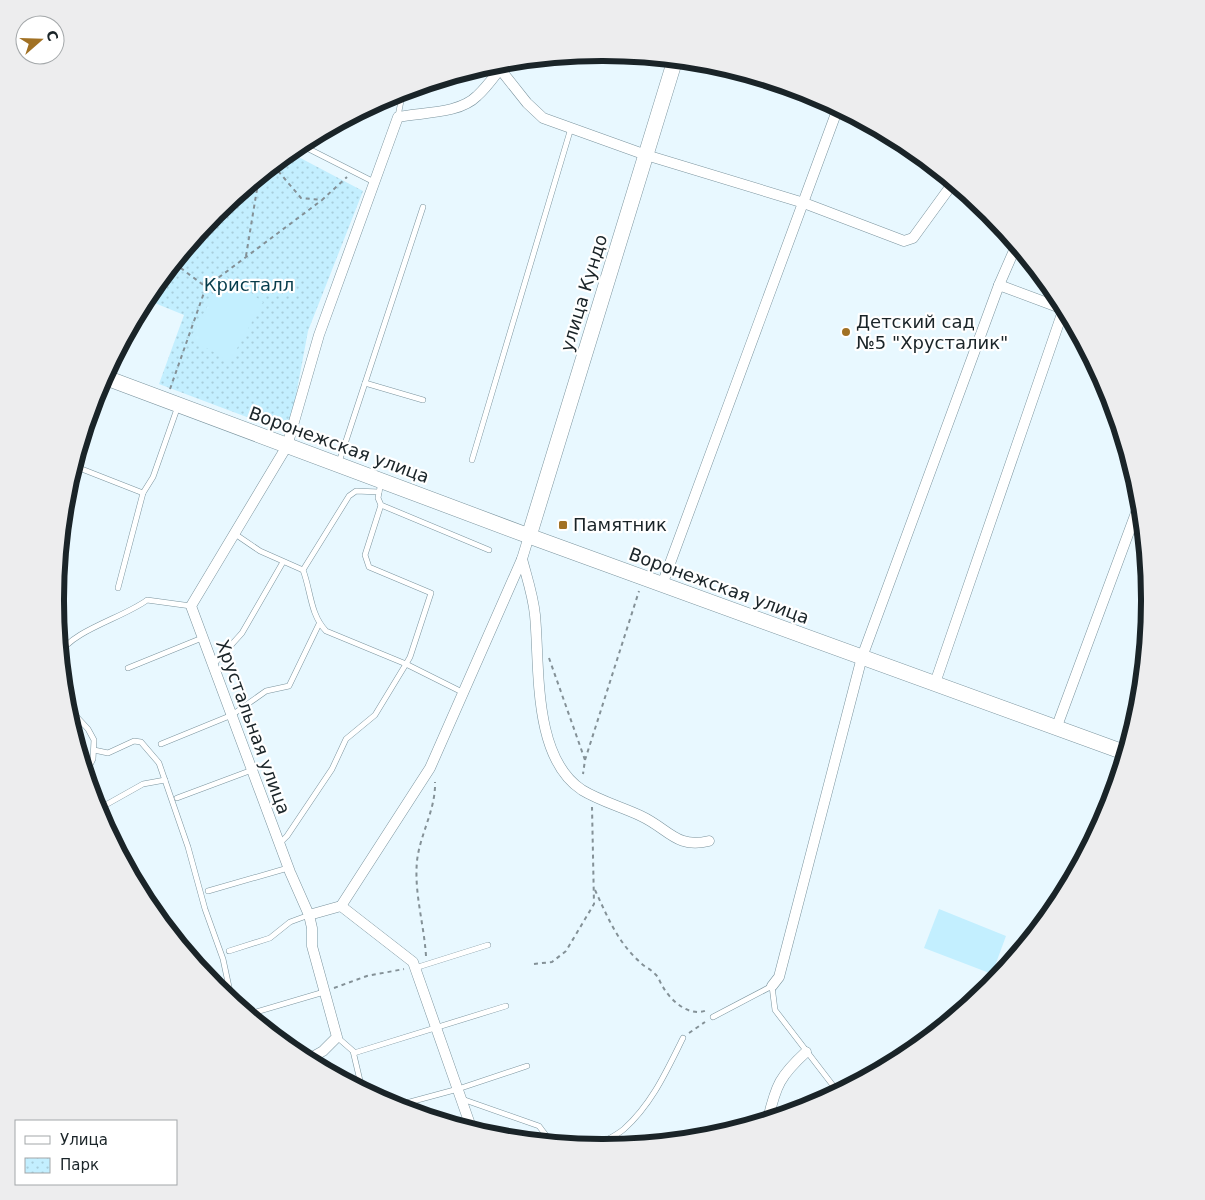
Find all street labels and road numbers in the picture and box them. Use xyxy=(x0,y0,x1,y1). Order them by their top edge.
street label: улица Кундо xyxy=(556,232,611,354)
street label: Воронежская улица xyxy=(246,402,432,487)
street label: Воронежская улица xyxy=(626,543,812,628)
street label: Хрустальная улица xyxy=(212,637,295,817)

